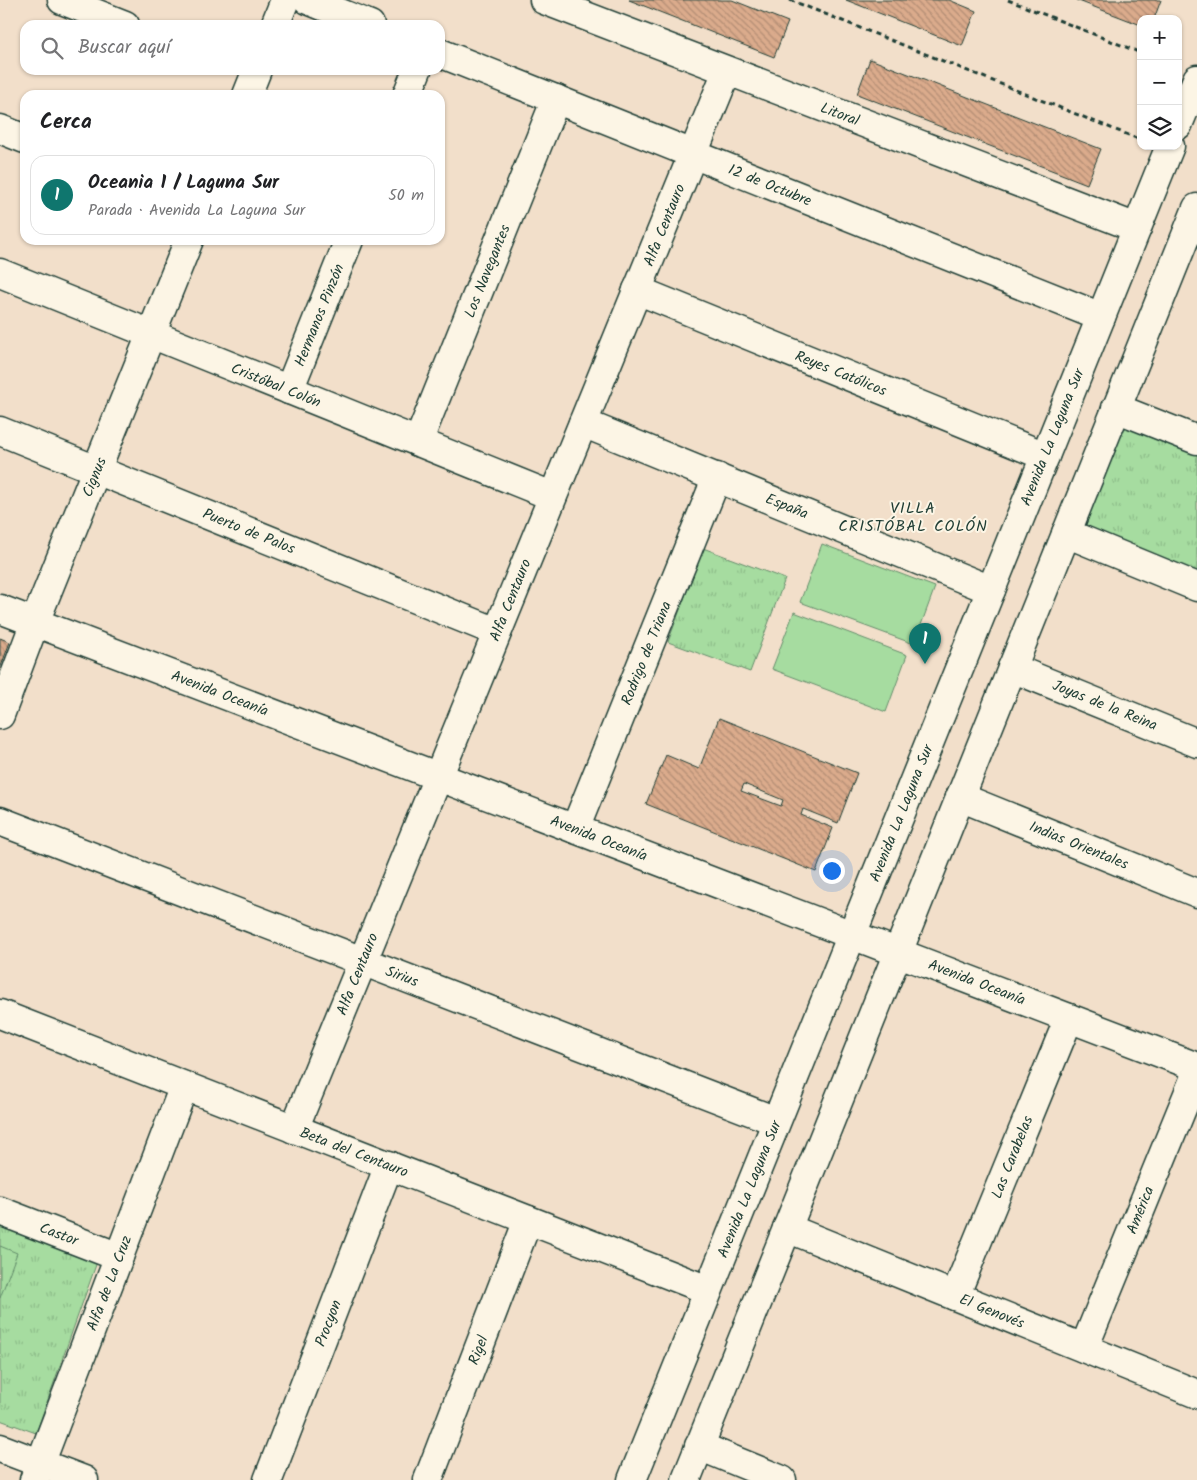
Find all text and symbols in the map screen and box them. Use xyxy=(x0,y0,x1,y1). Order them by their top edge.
map controls xyxy=(1137,15,1182,150)
button: + xyxy=(1137,15,1182,60)
search box xyxy=(20,20,445,75)
text: Buscar aquí xyxy=(78,33,170,63)
icon: search xyxy=(38,34,66,62)
button: − xyxy=(1137,60,1182,105)
street label: Litoral xyxy=(817,97,863,133)
button: layers xyxy=(1137,105,1182,150)
text: Cerca xyxy=(40,106,92,139)
street label: 12 de Octubre xyxy=(724,158,815,214)
text: Oceania 1 / Laguna Sur xyxy=(88,168,279,198)
street label: Alfa Centauro xyxy=(637,180,692,270)
text: 1 xyxy=(55,183,59,208)
text: 50 m xyxy=(388,183,424,208)
text: Parada · Avenida La Laguna Sur xyxy=(88,198,305,223)
street label: Los Navegantes xyxy=(458,221,518,322)
street label: Hermanos Pinzón xyxy=(288,260,351,370)
street label: Reyes Católicos xyxy=(791,345,891,404)
street label: Cristóbal Colón xyxy=(227,357,324,415)
street label: Avenida La Laguna Sur xyxy=(1014,364,1092,510)
street label: Cignus xyxy=(76,453,114,501)
street label: España xyxy=(762,487,812,526)
district label: VILLA CRISTÓBAL COLÓN xyxy=(838,496,988,539)
street label: Puerto de Palos xyxy=(199,502,299,562)
street label: Alfa Centauro xyxy=(483,555,538,645)
street label: Rodrigo de Triana xyxy=(615,598,679,709)
pin: 1 xyxy=(909,623,941,664)
street label: Avenida Oceanía xyxy=(167,664,272,724)
street label: Joyas de la Reina xyxy=(1048,674,1161,738)
street label: Avenida La Laguna Sur xyxy=(863,740,941,886)
street label: Avenida Oceanía xyxy=(546,809,651,869)
street label: Indias Orientales xyxy=(1025,815,1132,877)
your location xyxy=(819,858,845,884)
street label: Alfa Centauro xyxy=(330,929,385,1019)
street label: Avenida Oceanía xyxy=(924,953,1029,1013)
street label: Sirius xyxy=(382,960,422,994)
street label: Las Carabelas xyxy=(985,1112,1041,1202)
street label: Avenida La Laguna Sur xyxy=(711,1116,789,1262)
street label: Beta del Centauro xyxy=(296,1121,412,1185)
street label: América xyxy=(1120,1183,1161,1238)
street label: Castor xyxy=(36,1217,83,1254)
street label: Alfa de La Cruz xyxy=(81,1232,139,1335)
street label: El Genovés xyxy=(955,1288,1028,1336)
street label: Procyon xyxy=(309,1296,349,1350)
street label: Rigel xyxy=(462,1332,496,1369)

